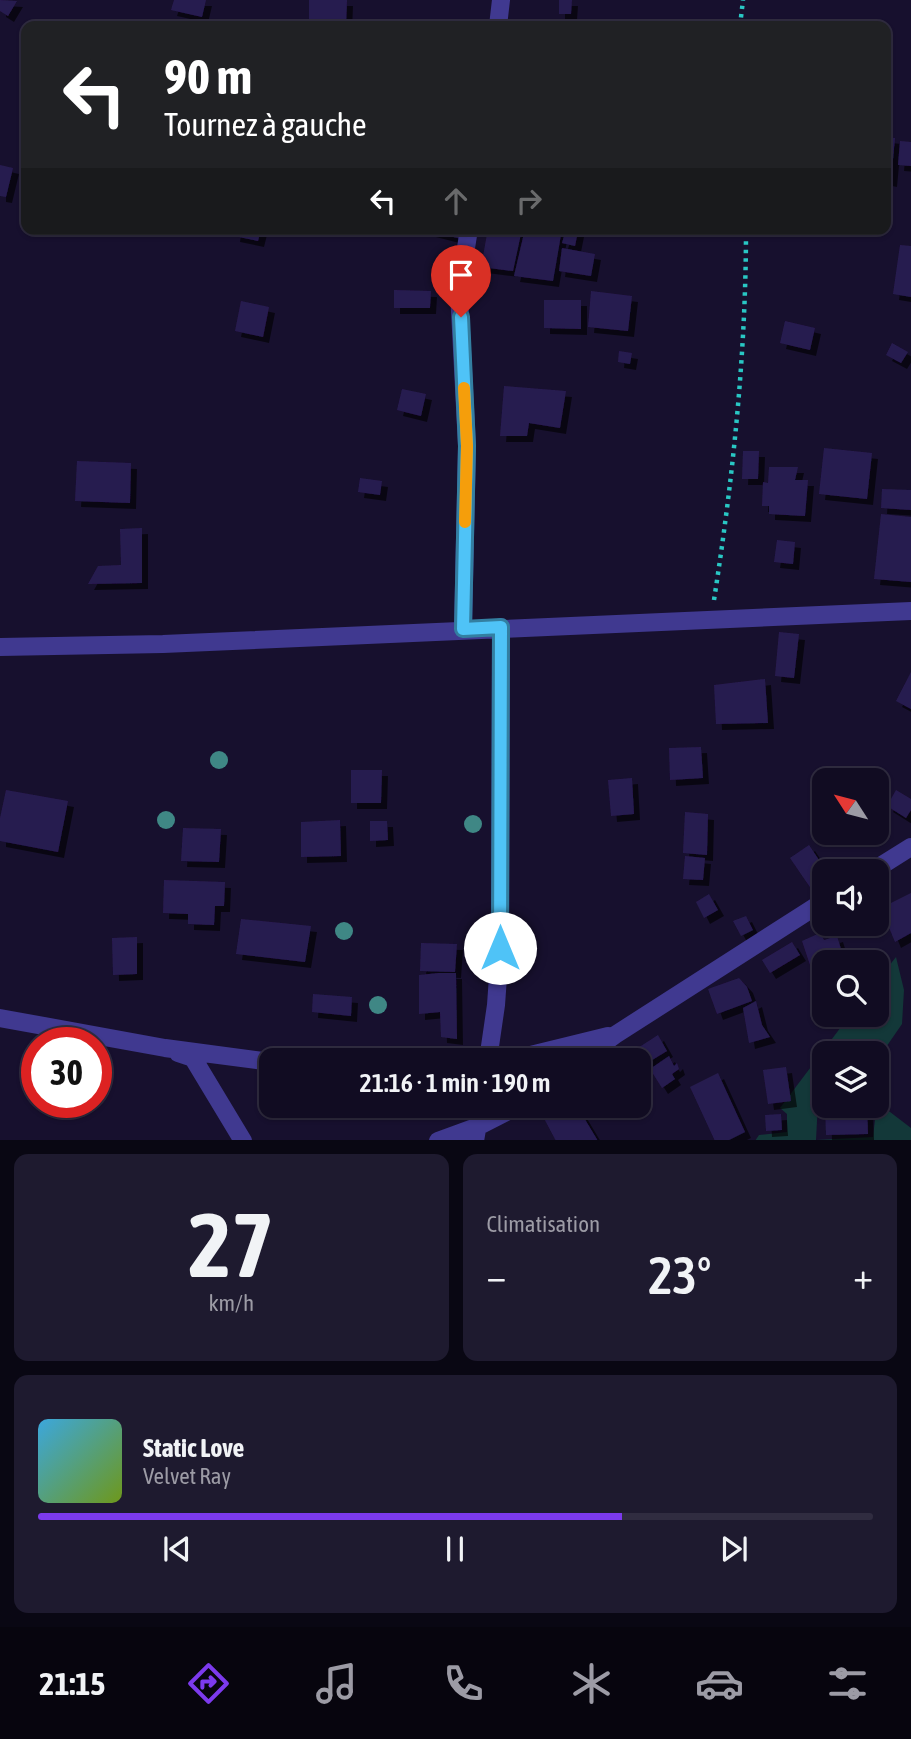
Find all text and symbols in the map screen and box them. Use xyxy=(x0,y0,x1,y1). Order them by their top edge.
text: 90 m xyxy=(164,48,252,104)
icon: left xyxy=(49,49,140,140)
text: Tournez à gauche xyxy=(164,106,367,143)
icon: left xyxy=(364,182,402,220)
icon: ahead xyxy=(437,182,475,220)
icon: right xyxy=(510,182,548,220)
pin xyxy=(431,245,491,317)
icon: arrive xyxy=(442,256,480,294)
north arrow xyxy=(812,768,889,845)
map controls xyxy=(812,768,889,1118)
button: sound xyxy=(812,859,889,936)
position arrow xyxy=(463,911,537,985)
button: search xyxy=(812,950,889,1027)
speed limit sign: 30 xyxy=(21,1027,112,1118)
button: layers xyxy=(812,1041,889,1118)
text: 21:16 · 1 min · 190 m xyxy=(360,1068,550,1098)
text: 27 xyxy=(188,1192,274,1296)
text: Climatisation xyxy=(487,1211,600,1237)
text: 23° xyxy=(648,1245,711,1305)
text: − xyxy=(487,1254,506,1297)
text: + xyxy=(853,1254,873,1297)
text: km/h xyxy=(208,1290,254,1316)
text: Static Love xyxy=(143,1433,244,1463)
text: Velvet Ray xyxy=(143,1463,231,1489)
icon: previous xyxy=(158,1530,196,1568)
icon: pause xyxy=(436,1530,474,1568)
icon: next xyxy=(715,1530,753,1568)
icon: directions xyxy=(184,1659,233,1708)
icon: music xyxy=(312,1659,361,1708)
icon: phone xyxy=(439,1659,488,1708)
icon: climate xyxy=(567,1659,616,1708)
icon: car xyxy=(695,1659,744,1708)
icon: filters xyxy=(823,1659,872,1708)
text: 21:15 xyxy=(39,1665,105,1702)

